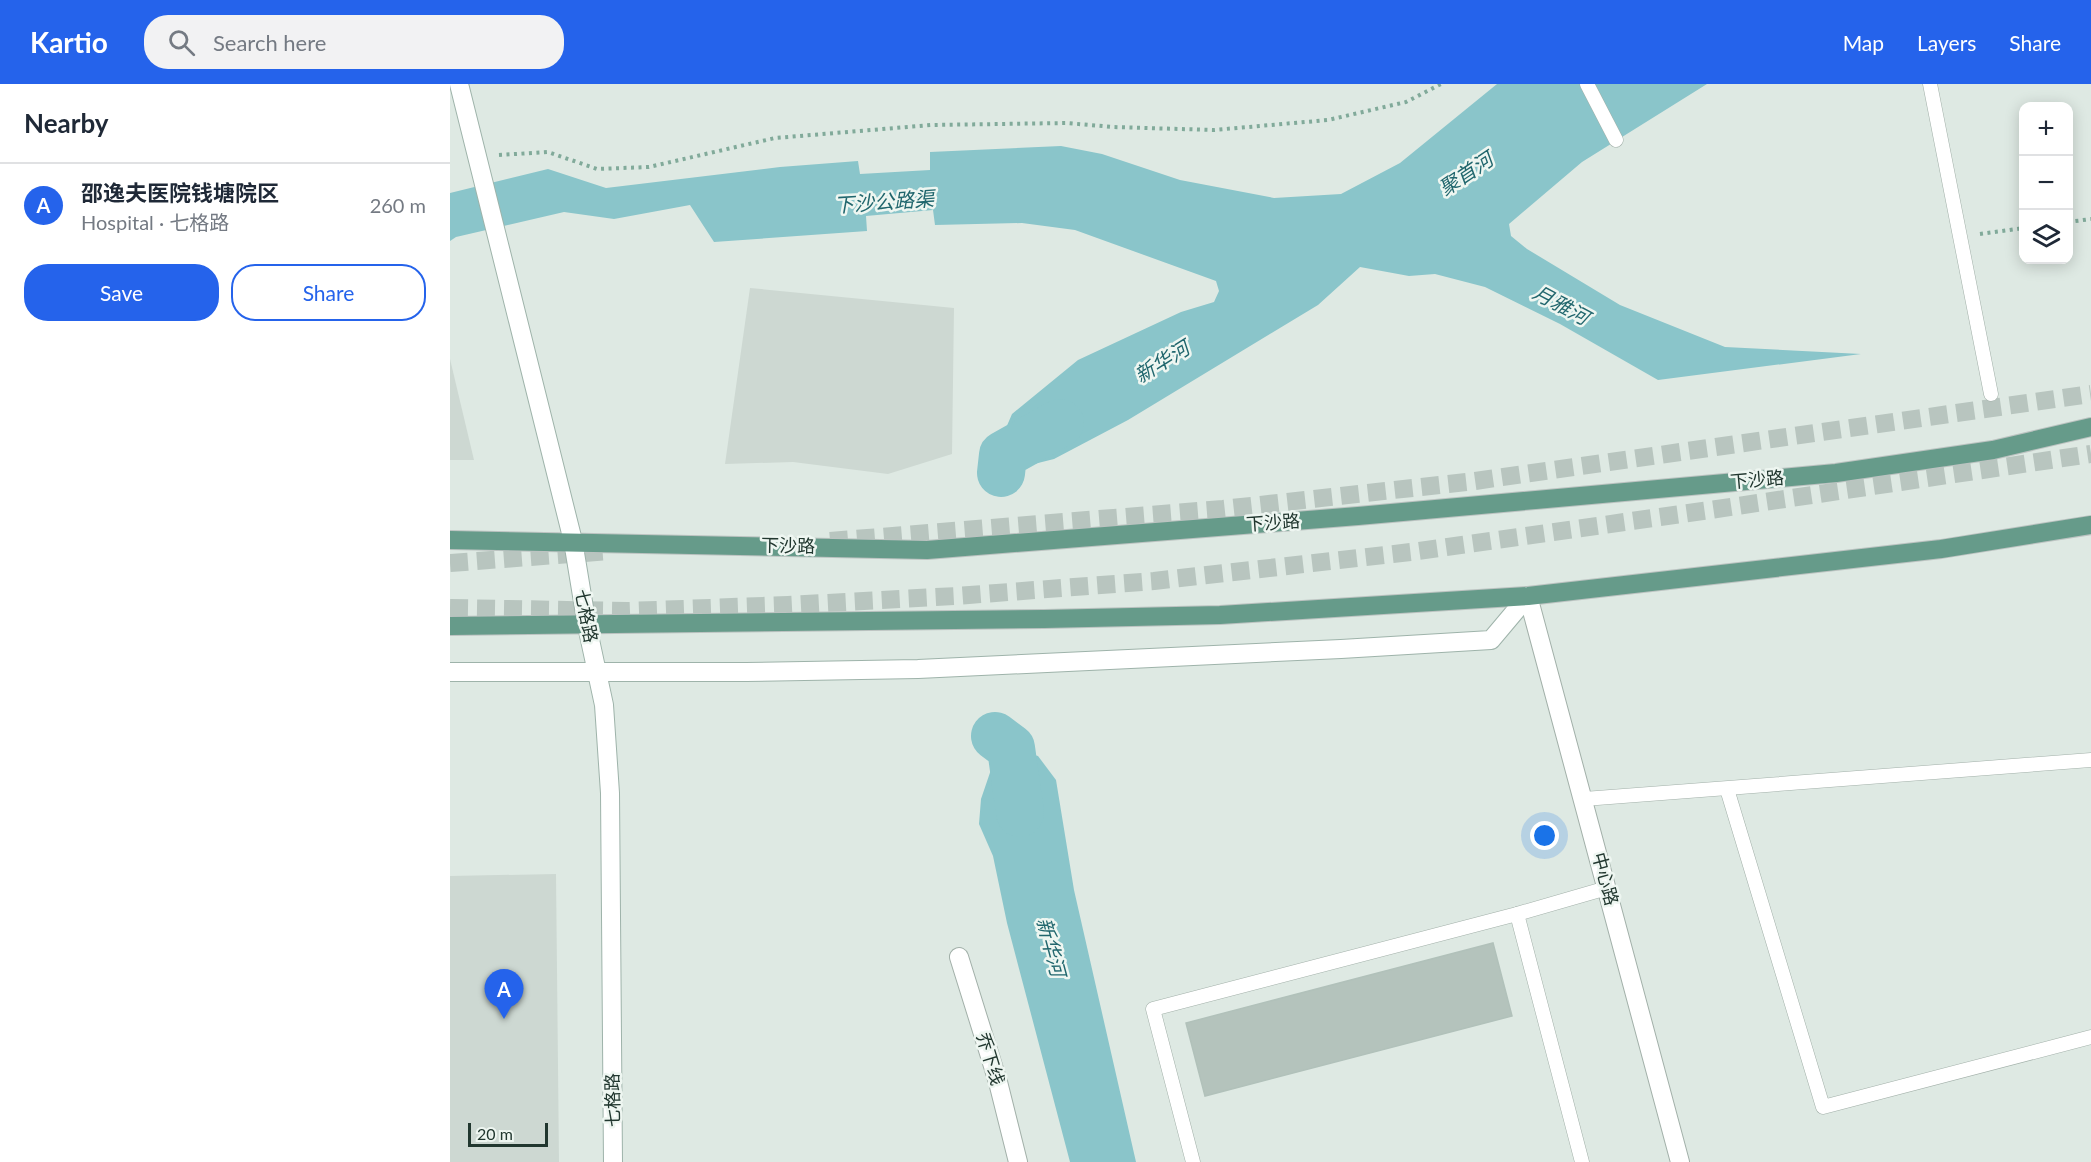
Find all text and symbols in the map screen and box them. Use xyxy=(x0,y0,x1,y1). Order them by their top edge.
search box xyxy=(144,15,564,69)
text: Kartio xyxy=(30,25,108,59)
icon: search xyxy=(165,26,198,59)
text: Search here xyxy=(213,29,326,56)
text: Map xyxy=(1843,30,1884,55)
text: Layers xyxy=(1917,30,1976,55)
text: Share xyxy=(2009,30,2061,55)
map controls xyxy=(2019,102,2073,264)
button: + xyxy=(2019,102,2073,156)
text: Nearby xyxy=(24,107,109,139)
water label: 聚首河 xyxy=(1434,144,1500,200)
button: − xyxy=(2019,156,2073,210)
text: 邵逸夫医院钱塘院区 xyxy=(81,179,279,206)
water label: 下沙公路渠 xyxy=(833,185,938,216)
text: A xyxy=(37,193,50,217)
text: 260 m xyxy=(370,193,426,217)
text: Hospital · 七格路 xyxy=(81,210,229,234)
button: layers xyxy=(2019,210,2073,264)
button: Save xyxy=(24,264,219,321)
button: Share xyxy=(231,264,426,321)
water label: 月雅河 xyxy=(1529,279,1597,331)
water label: 新华河 xyxy=(1130,333,1197,387)
street label: 下沙路 xyxy=(1729,466,1785,492)
street label: 下沙路 xyxy=(1245,509,1301,535)
street label: 下沙路 xyxy=(761,534,815,556)
street label: 七格路 xyxy=(571,587,603,644)
your location xyxy=(1530,821,1559,850)
street label: 中心路 xyxy=(1588,850,1624,908)
water label: 新华河 xyxy=(1033,915,1072,983)
pin: A xyxy=(484,970,524,1019)
street label: 乔下线 xyxy=(973,1030,1009,1088)
street label: 七格路 xyxy=(601,1073,623,1127)
scale bar xyxy=(468,1120,548,1148)
text: 20 m xyxy=(477,1124,513,1143)

